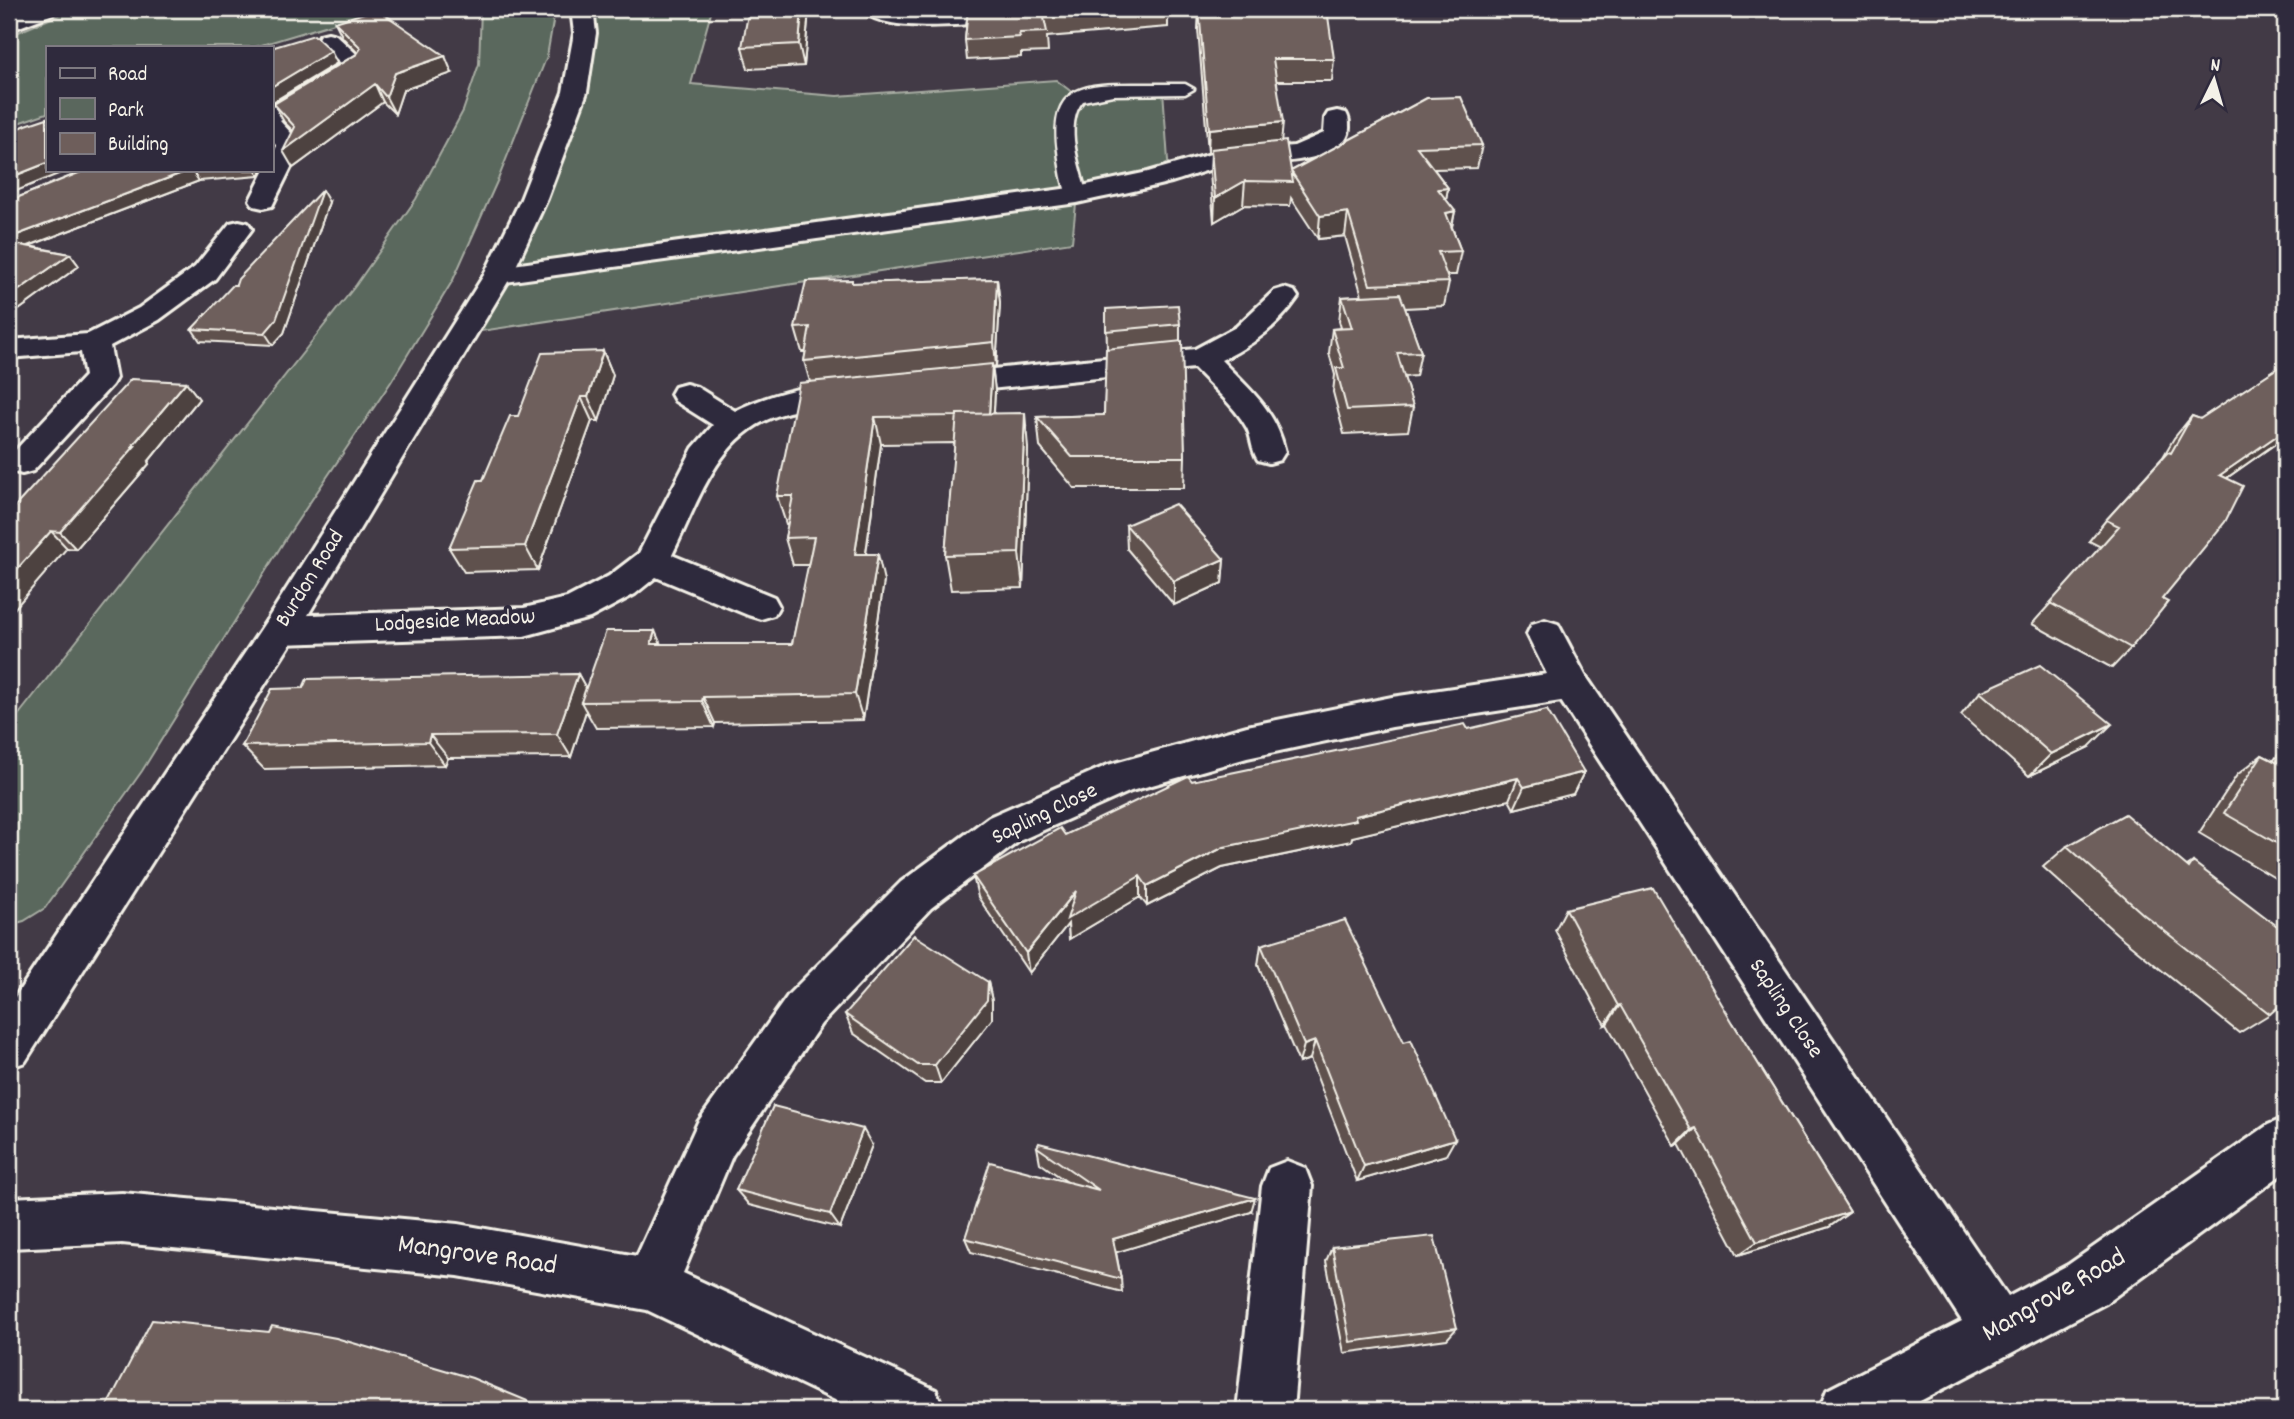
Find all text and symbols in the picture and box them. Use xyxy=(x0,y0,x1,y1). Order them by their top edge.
legend xyxy=(46,46,273,172)
north arrow xyxy=(2178,46,2248,116)
text: N xyxy=(2209,53,2221,80)
text: Road xyxy=(108,61,147,91)
text: Park xyxy=(108,97,144,127)
text: Building xyxy=(108,131,168,161)
street label: Burdon Road xyxy=(268,524,354,634)
street label: Lodgeside Meadow xyxy=(374,601,536,643)
street label: Sapling Close xyxy=(987,775,1103,855)
street label: Sapling Close xyxy=(1739,952,1831,1066)
street label: Mangrove Road xyxy=(395,1226,559,1288)
street label: Mangrove Road xyxy=(1976,1240,2134,1354)

